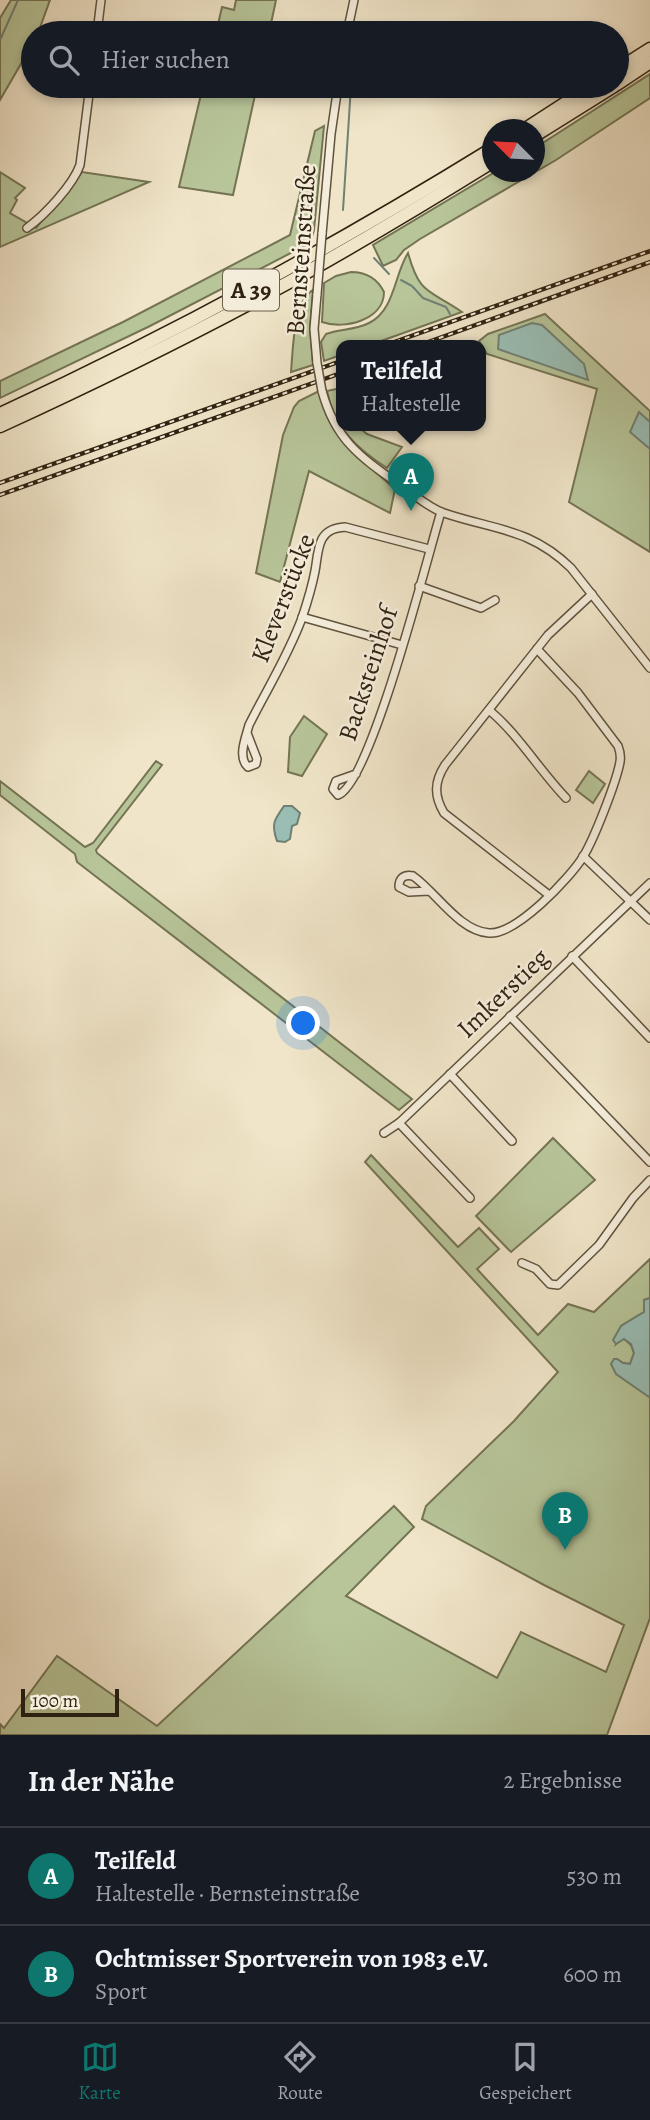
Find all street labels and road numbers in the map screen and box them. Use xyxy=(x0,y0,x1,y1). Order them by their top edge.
street label: Bernsteinstraße xyxy=(278,163,324,337)
road number: A 39 xyxy=(223,270,279,310)
street label: Kleverstücke xyxy=(242,529,324,667)
street label: Backsteinhof xyxy=(330,599,407,746)
street label: Imkerstieg xyxy=(449,940,557,1046)

